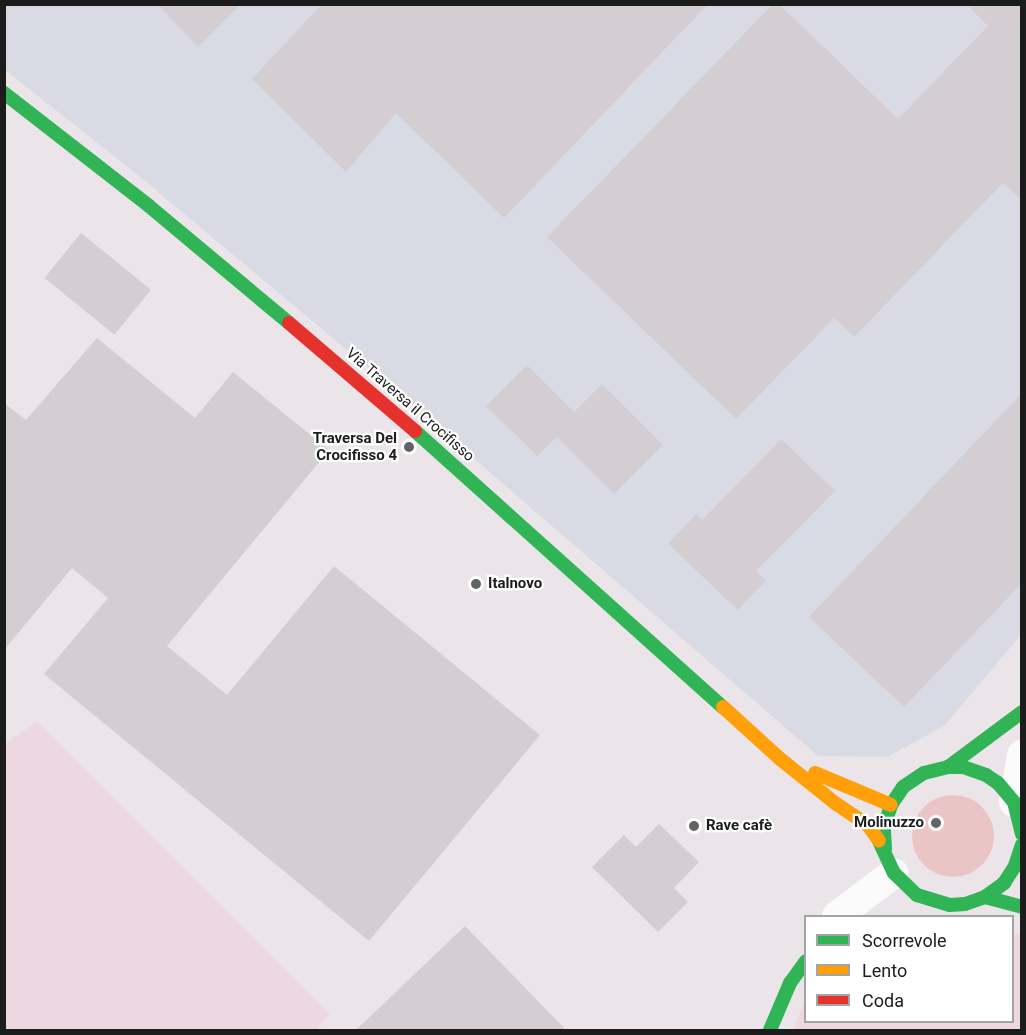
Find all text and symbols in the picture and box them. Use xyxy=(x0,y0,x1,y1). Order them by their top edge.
street label: Via Traversa il Crocifisso xyxy=(342,344,478,466)
place label: Traversa Del Crocifisso 4 xyxy=(313,429,397,464)
marker: Traversa Del Crocifisso 4 xyxy=(402,440,416,454)
place label: Italnovo xyxy=(488,575,542,593)
marker: Italnovo xyxy=(469,577,483,591)
place label: Molinuzzo xyxy=(854,814,924,832)
marker: Molinuzzo xyxy=(929,816,943,830)
place label: Rave cafè xyxy=(706,817,772,835)
marker: Rave cafè xyxy=(687,819,701,833)
legend xyxy=(804,915,1014,1023)
text: Scorrevole xyxy=(862,930,947,951)
text: Lento xyxy=(862,960,907,981)
text: Coda xyxy=(862,990,904,1011)

